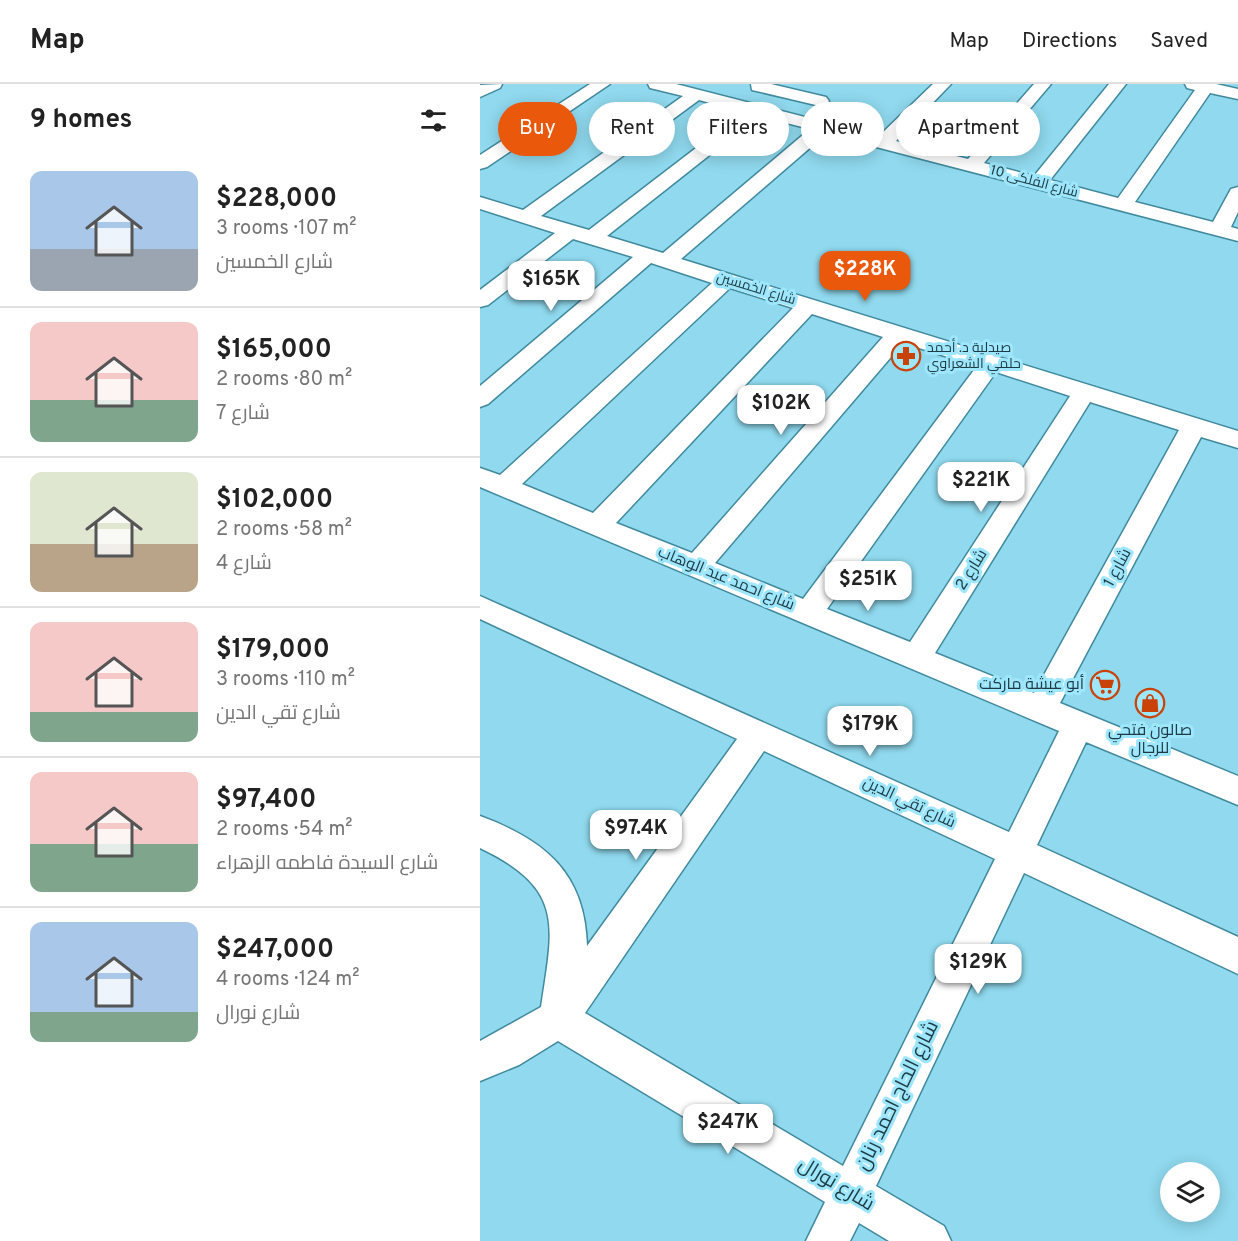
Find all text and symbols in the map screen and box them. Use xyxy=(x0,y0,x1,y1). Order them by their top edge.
text: Map xyxy=(30,23,85,59)
text: Map xyxy=(949,28,989,55)
text: Directions xyxy=(1022,28,1117,55)
text: Saved xyxy=(1150,28,1208,55)
chip: Buy xyxy=(498,102,577,156)
chip: Rent xyxy=(589,102,675,156)
chip: Filters xyxy=(687,102,789,156)
chip: New xyxy=(801,102,884,156)
chip: Apartment xyxy=(896,102,1040,156)
text: 9 homes xyxy=(30,104,132,137)
icon: filters xyxy=(417,104,450,137)
street label: شارع الفلكى 10 xyxy=(988,162,1080,202)
text: $228,000 xyxy=(216,183,337,216)
icon: home xyxy=(78,195,150,267)
text: 3 rooms · 107 m² xyxy=(216,216,357,242)
text: شارع الخمسين xyxy=(216,250,333,276)
pin: $228K xyxy=(823,251,907,302)
text: $228K xyxy=(833,257,897,283)
pin: $165K xyxy=(509,261,593,312)
text: $165K xyxy=(522,267,580,293)
street label: شارع الخمسين xyxy=(714,269,798,309)
text: $165,000 xyxy=(216,334,332,367)
place label: صيدلية د. أحمد حلمي الشعراوي xyxy=(927,338,1021,375)
pharmacy icon: صيدلية د. أحمد حلمي الشعراوي xyxy=(890,340,922,372)
icon: home xyxy=(78,346,150,418)
text: 2 rooms · 80 m² xyxy=(216,367,352,393)
pin: $102K xyxy=(739,385,823,436)
text: $102K xyxy=(751,391,811,417)
text: شارع 7 xyxy=(216,401,270,427)
pin: $221K xyxy=(939,462,1023,513)
text: $221K xyxy=(952,468,1010,494)
text: $102,000 xyxy=(216,484,333,517)
icon: home xyxy=(78,496,150,568)
text: 2 rooms · 58 m² xyxy=(216,517,352,543)
street label: شارع احمد عبد الوهاب xyxy=(655,542,797,616)
street label: شارع 1 xyxy=(1100,545,1136,591)
street label: شارع 2 xyxy=(952,546,992,594)
text: شارع 4 xyxy=(216,551,272,577)
pin: $251K xyxy=(826,561,910,612)
text: $251K xyxy=(839,567,897,593)
text: $179,000 xyxy=(216,634,330,667)
icon: home xyxy=(78,646,150,718)
text: 3 rooms · 110 m² xyxy=(216,667,355,693)
supermarket icon: أبو عيشة ماركت xyxy=(1089,669,1121,701)
place label: أبو عيشة ماركت xyxy=(979,674,1084,695)
shop icon: صالون فتحي للرجال xyxy=(1134,687,1166,719)
text: شارع تقي الدين xyxy=(216,701,341,727)
pin: $179K xyxy=(828,706,912,757)
text: $179K xyxy=(841,712,899,738)
place label: صالون فتحي للرجال xyxy=(1108,721,1192,759)
street label: شارع تقي الدين xyxy=(859,773,958,835)
text: $97,400 xyxy=(216,784,316,817)
icon: home xyxy=(78,796,150,868)
pin: $97.4K xyxy=(587,810,685,861)
text: $97.4K xyxy=(604,816,668,842)
text: 2 rooms · 54 m² xyxy=(216,817,353,843)
text: شارع السيدة فاطمه الزهراء xyxy=(216,851,438,877)
text: $247,000 xyxy=(216,934,334,967)
pin: $129K xyxy=(936,944,1020,995)
icon: home xyxy=(78,946,150,1018)
text: $129K xyxy=(949,950,1007,976)
text: 4 rooms · 124 m² xyxy=(216,967,359,993)
text: شارع نورال xyxy=(216,1001,300,1027)
street label: شارع الحاج احمد رنان xyxy=(850,1017,946,1175)
pin: $247K xyxy=(686,1104,770,1155)
text: $247K xyxy=(697,1110,759,1136)
street label: شارع نورال xyxy=(793,1152,879,1218)
map controls xyxy=(1160,1162,1220,1222)
button: layers xyxy=(1160,1162,1220,1222)

